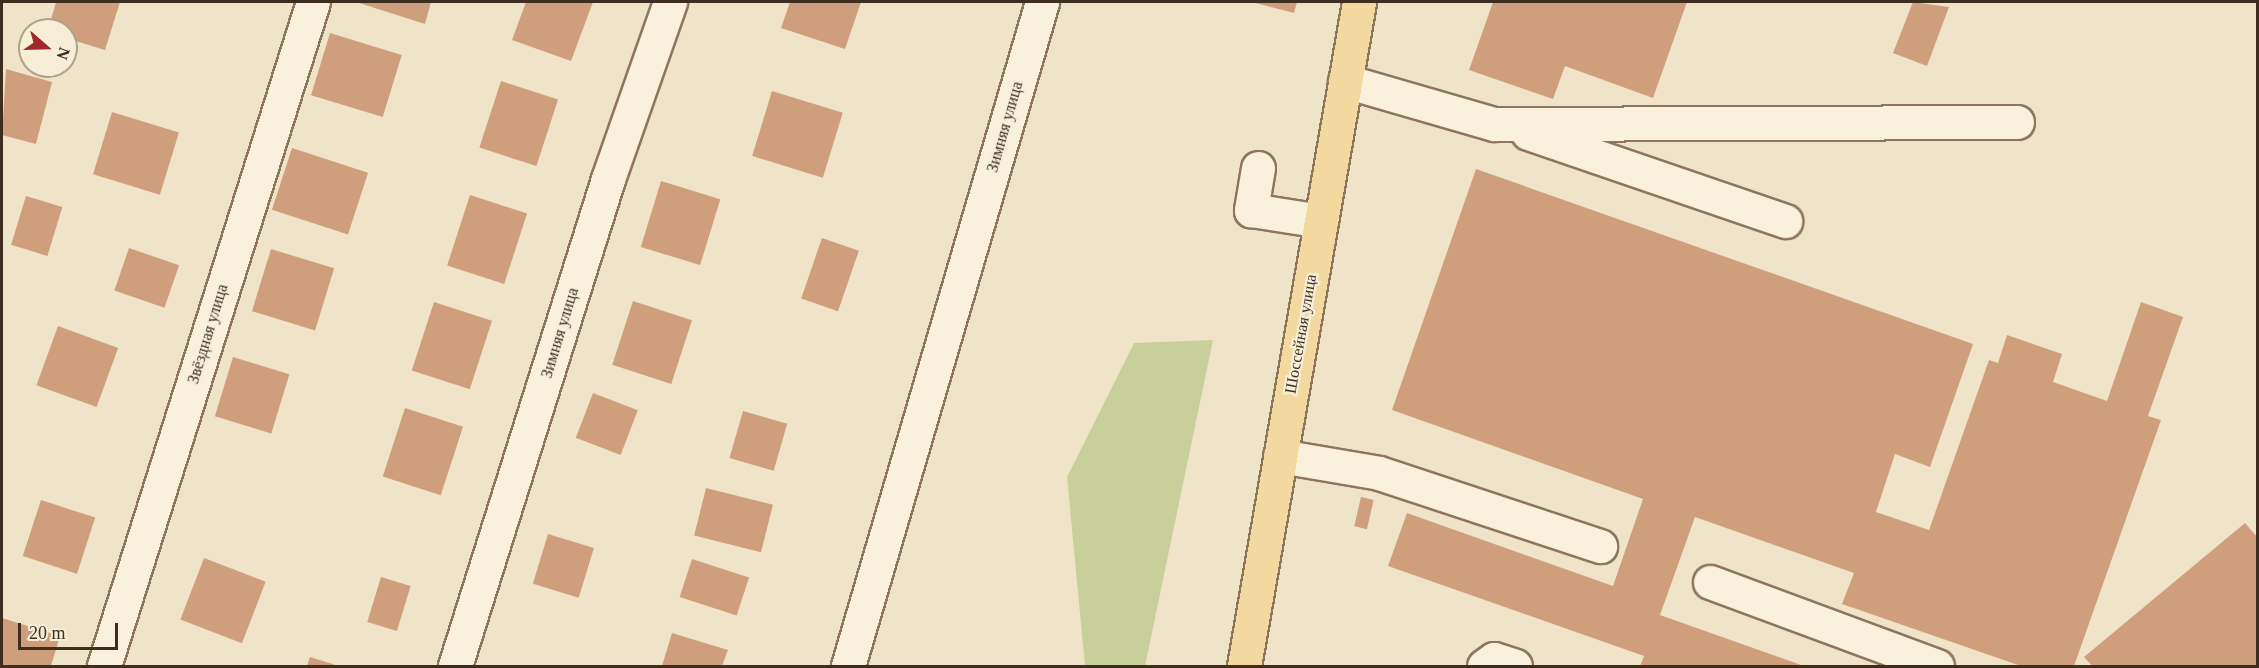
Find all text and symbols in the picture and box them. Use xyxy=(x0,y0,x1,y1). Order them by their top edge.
north arrow xyxy=(18,18,78,78)
text: N xyxy=(54,45,73,62)
street label: Зимняя улица xyxy=(983,79,1027,175)
street label: Шоссейная улица xyxy=(1281,273,1321,395)
street label: Звёздная улица xyxy=(184,282,232,386)
street label: Зимняя улица xyxy=(537,285,583,381)
scale bar xyxy=(21,611,122,649)
text: 20 m xyxy=(29,623,66,643)

